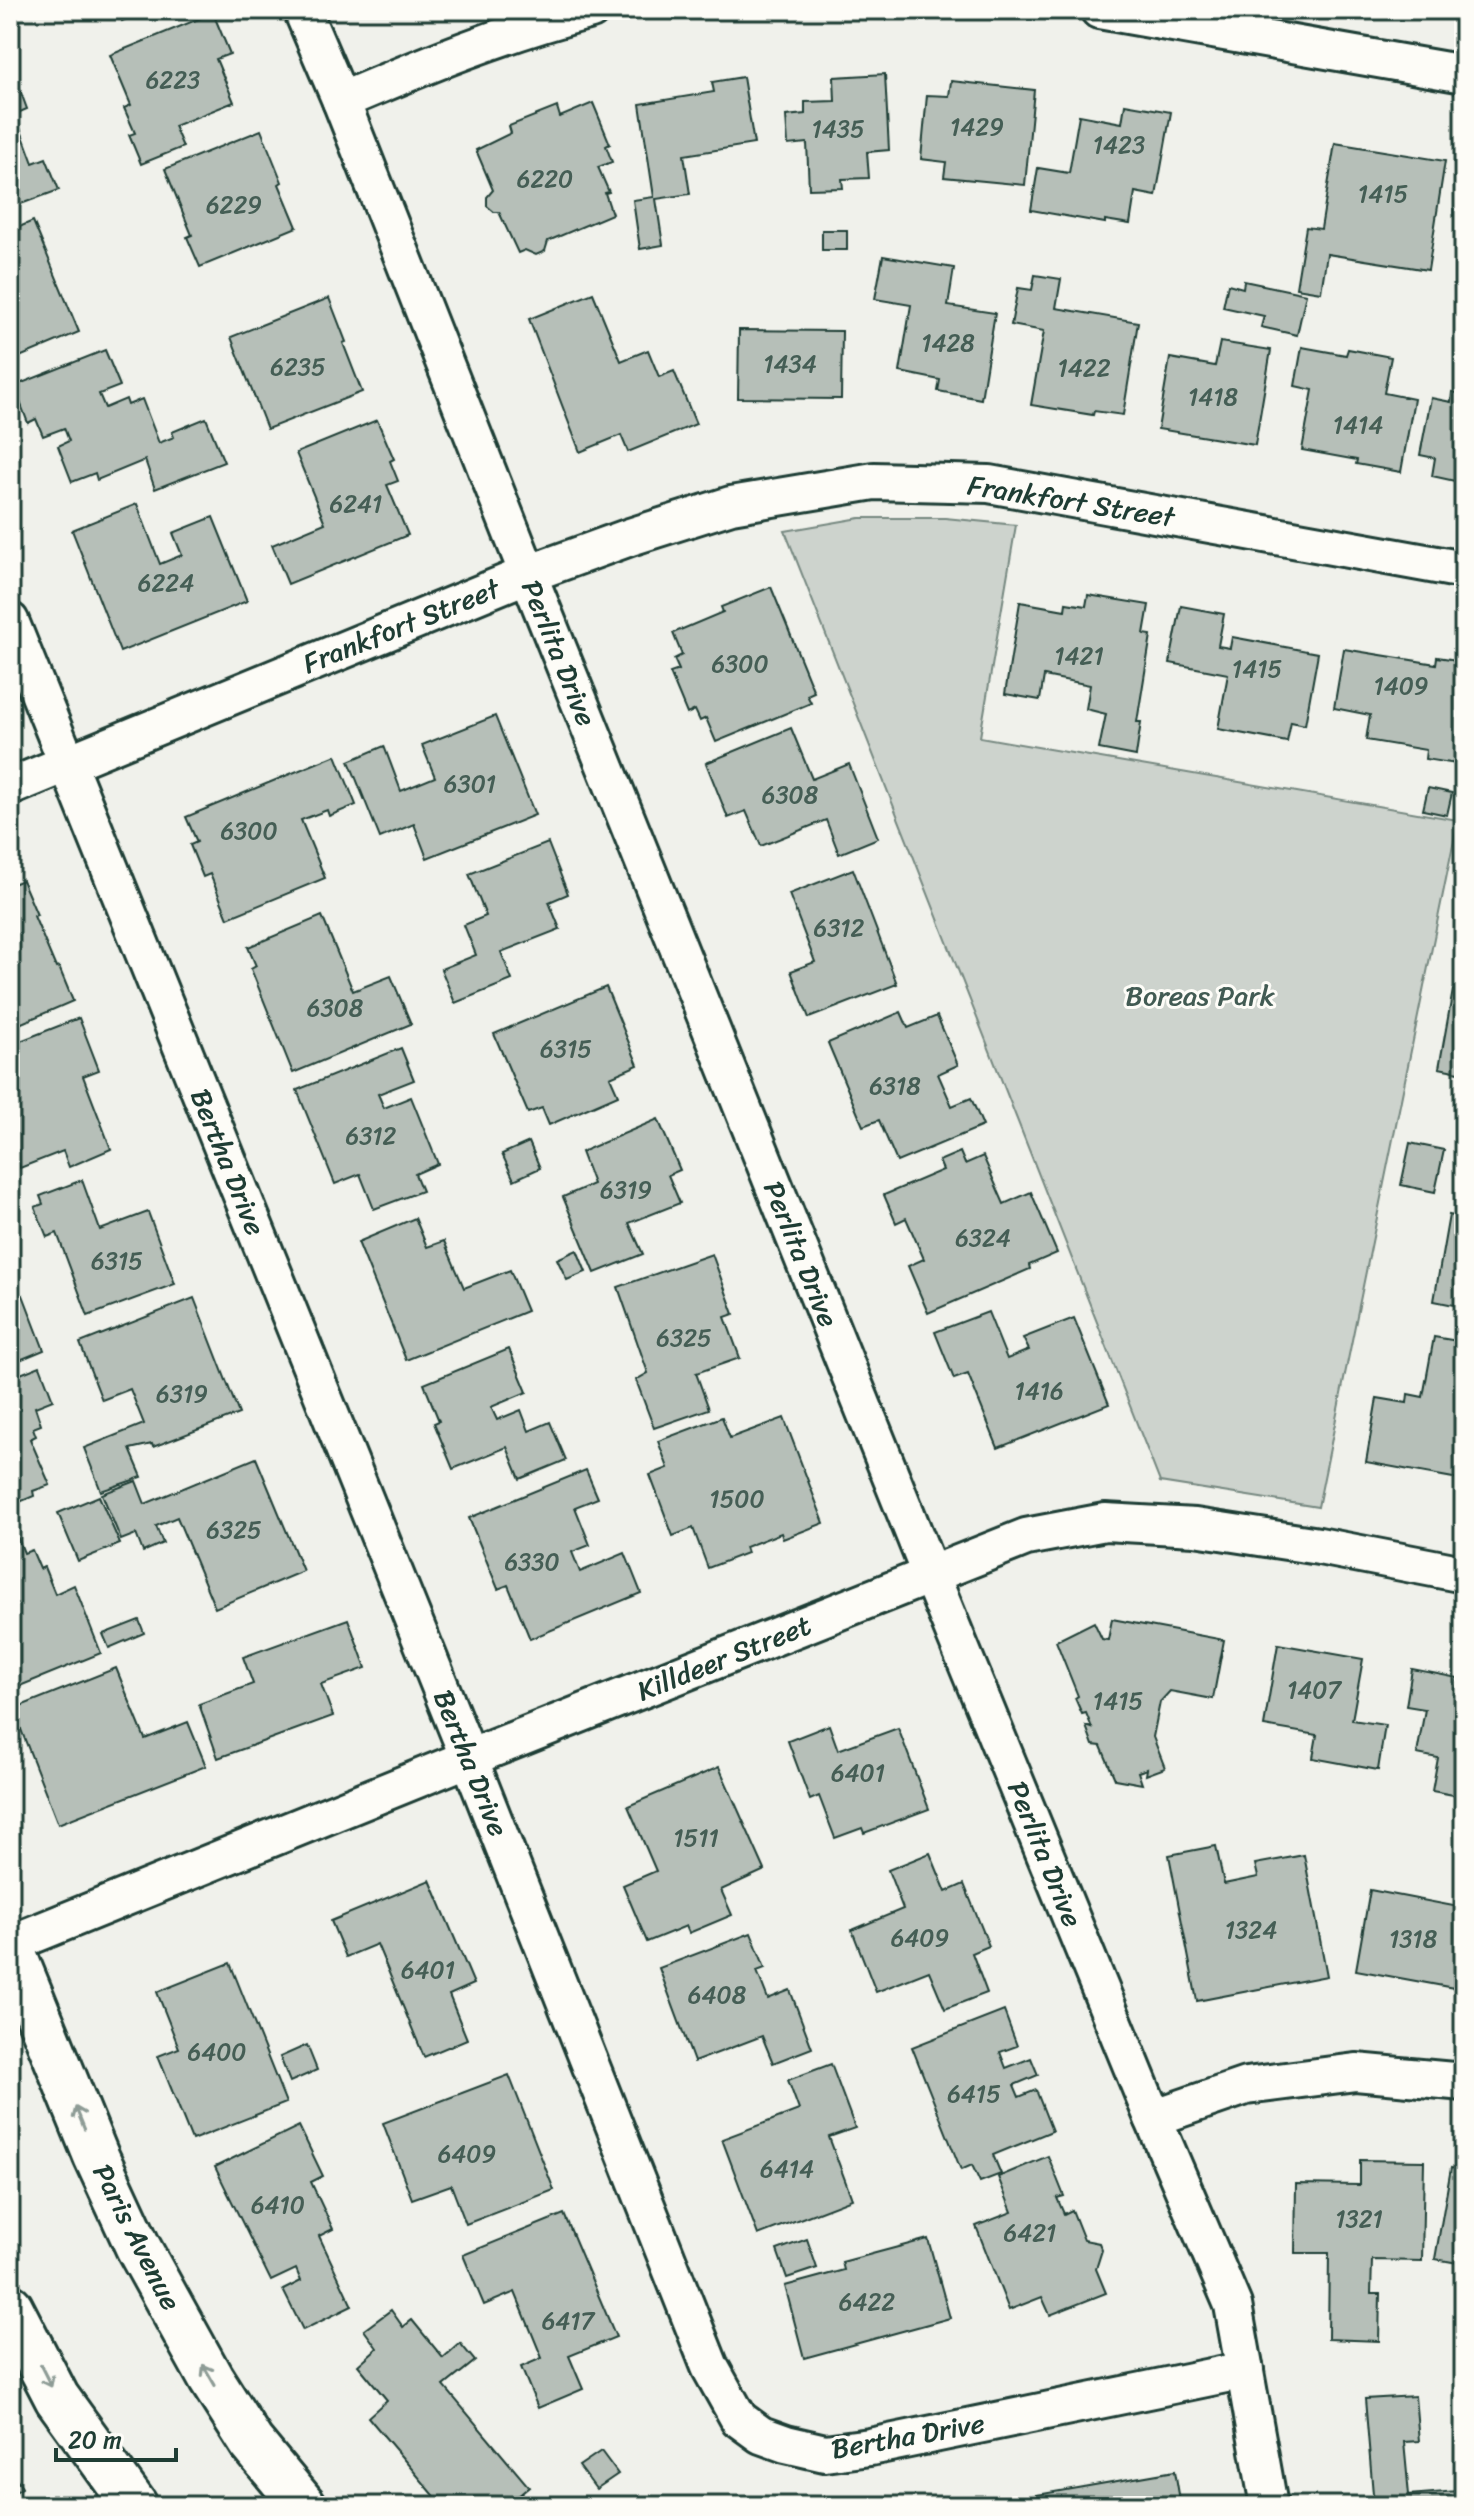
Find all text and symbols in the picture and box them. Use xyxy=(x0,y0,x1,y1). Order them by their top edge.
house number: 6223 xyxy=(146,59,200,101)
house number: 1429 xyxy=(950,106,1004,148)
house number: 1435 xyxy=(811,108,865,150)
house number: 1423 xyxy=(1093,124,1145,166)
house number: 6220 xyxy=(517,158,573,200)
house number: 1415 xyxy=(1358,173,1408,215)
house number: 6229 xyxy=(206,184,262,226)
house number: 1428 xyxy=(921,322,975,364)
house number: 1434 xyxy=(763,343,817,385)
house number: 6235 xyxy=(270,346,326,388)
house number: 1422 xyxy=(1058,347,1111,389)
house number: 1418 xyxy=(1188,376,1238,418)
house number: 1414 xyxy=(1333,404,1383,446)
street label: Frankfort Street xyxy=(964,460,1180,542)
house number: 6241 xyxy=(330,483,382,525)
house number: 6224 xyxy=(138,562,194,604)
street label: Frankfort Street xyxy=(295,564,509,688)
street label: Perlita Drive xyxy=(507,572,611,734)
house number: 1421 xyxy=(1054,635,1104,677)
house number: 6300 xyxy=(711,643,769,685)
house number: 1415 xyxy=(1232,648,1282,690)
house number: 1409 xyxy=(1373,665,1429,707)
house number: 6301 xyxy=(444,763,496,805)
house number: 6308 xyxy=(762,774,818,816)
house number: 6300 xyxy=(220,810,278,852)
house number: 6312 xyxy=(814,907,865,949)
park label: Boreas Park xyxy=(1125,971,1275,1020)
house number: 6308 xyxy=(307,987,363,1029)
house number: 6315 xyxy=(540,1028,592,1070)
house number: 6318 xyxy=(869,1065,921,1107)
street label: Bertha Drive xyxy=(176,1081,280,1243)
house number: 6312 xyxy=(346,1115,397,1157)
house number: 6319 xyxy=(600,1169,652,1211)
street label: Perlita Drive xyxy=(749,1173,853,1335)
house number: 6324 xyxy=(955,1217,1011,1259)
house number: 6315 xyxy=(91,1240,143,1282)
house number: 6325 xyxy=(656,1317,712,1359)
house number: 1416 xyxy=(1014,1370,1064,1412)
house number: 6319 xyxy=(156,1373,208,1415)
house number: 1500 xyxy=(709,1478,765,1520)
house number: 6325 xyxy=(206,1509,262,1551)
house number: 6330 xyxy=(504,1541,560,1583)
street label: Killdeer Street xyxy=(629,1601,819,1715)
house number: 1407 xyxy=(1287,1669,1342,1711)
house number: 1415 xyxy=(1093,1680,1143,1722)
street label: Bertha Drive xyxy=(419,1682,523,1844)
house number: 6401 xyxy=(831,1752,885,1794)
street label: Perlita Drive xyxy=(993,1773,1097,1935)
house number: 1511 xyxy=(673,1817,719,1859)
house number: 1324 xyxy=(1225,1909,1277,1951)
house number: 6409 xyxy=(891,1917,949,1959)
house number: 1318 xyxy=(1389,1918,1437,1960)
house number: 6401 xyxy=(401,1949,455,1991)
house number: 6408 xyxy=(688,1974,746,2016)
house number: 6400 xyxy=(188,2031,246,2073)
house number: 6415 xyxy=(947,2073,1001,2115)
one-way arrow xyxy=(72,2106,87,2131)
house number: 6409 xyxy=(438,2133,496,2175)
house number: 6414 xyxy=(760,2148,814,2190)
street label: Paris Avenue xyxy=(79,2155,195,2319)
house number: 6410 xyxy=(251,2184,305,2226)
house number: 1321 xyxy=(1335,2198,1383,2240)
house number: 6421 xyxy=(1004,2212,1056,2254)
house number: 6422 xyxy=(839,2281,895,2323)
house number: 6417 xyxy=(542,2300,596,2342)
one-way arrow xyxy=(38,2363,54,2387)
one-way arrow xyxy=(201,2364,217,2387)
street label: Bertha Drive xyxy=(827,2398,989,2474)
scale bar xyxy=(56,2412,176,2462)
text: 20 m xyxy=(68,2419,122,2461)

